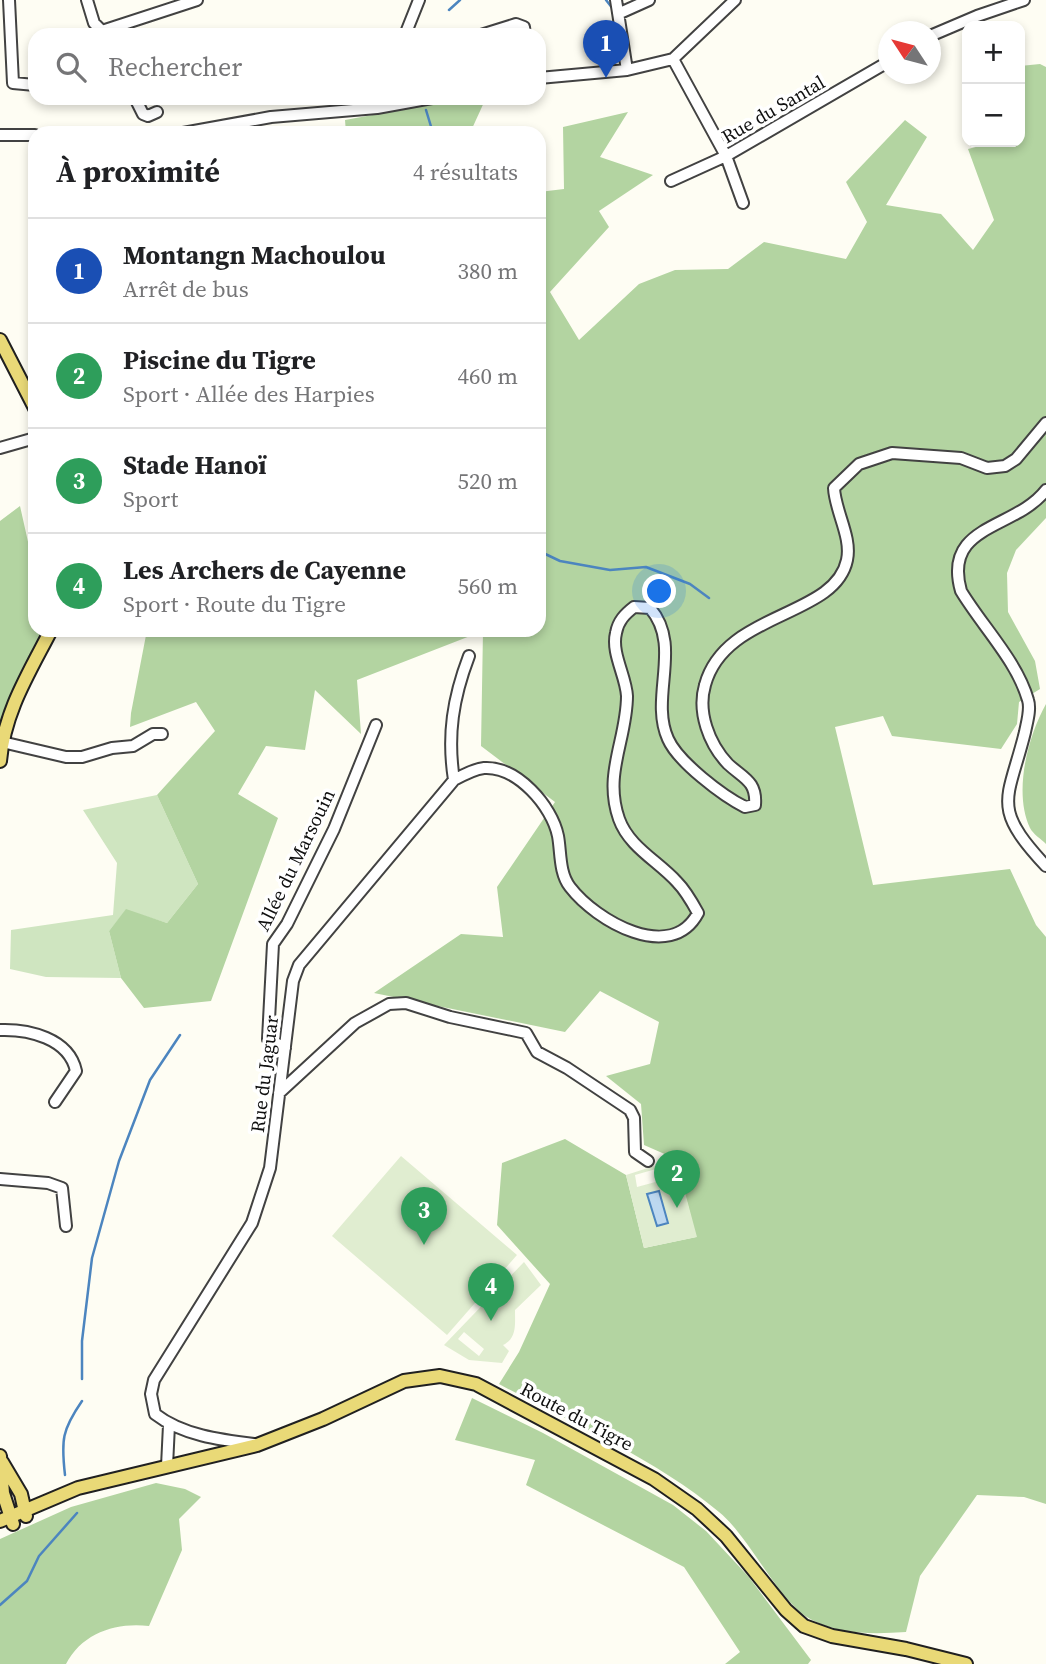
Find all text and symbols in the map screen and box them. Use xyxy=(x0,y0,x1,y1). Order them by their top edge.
pin: 1 xyxy=(583,20,629,78)
north arrow xyxy=(878,21,941,84)
map controls xyxy=(962,21,1025,147)
button: + xyxy=(962,21,1025,84)
search box xyxy=(28,28,546,105)
icon: search xyxy=(52,48,90,86)
text: Rechercher xyxy=(108,49,242,85)
street label: Rue du Santal xyxy=(716,69,830,149)
button: − xyxy=(962,84,1025,147)
text: À proximité xyxy=(56,151,220,192)
text: 4 résultats xyxy=(413,156,518,188)
text: Montangn Machoulou xyxy=(123,237,385,273)
text: 1 xyxy=(73,255,85,287)
text: 380 m xyxy=(457,255,518,287)
text: Arrêt de bus xyxy=(123,273,249,305)
text: Piscine du Tigre xyxy=(123,342,316,378)
text: 2 xyxy=(73,360,85,392)
text: 460 m xyxy=(457,360,518,392)
text: Sport · Allée des Harpies xyxy=(123,378,375,410)
text: Stade Hanoï xyxy=(123,447,267,483)
text: 3 xyxy=(73,465,85,497)
text: 520 m xyxy=(457,465,518,497)
text: Sport xyxy=(123,483,178,515)
text: Les Archers de Cayenne xyxy=(123,552,406,588)
text: 4 xyxy=(73,570,85,602)
text: 560 m xyxy=(457,570,518,602)
your location xyxy=(642,574,676,608)
text: Sport · Route du Tigre xyxy=(123,588,346,620)
street label: Allée du Marsouin xyxy=(249,785,341,935)
street label: Rue du Jaguar xyxy=(244,1014,284,1134)
pin: 2 xyxy=(654,1150,700,1208)
pin: 3 xyxy=(401,1187,447,1245)
pin: 4 xyxy=(468,1263,514,1321)
street label: Route du Tigre xyxy=(516,1375,638,1457)

